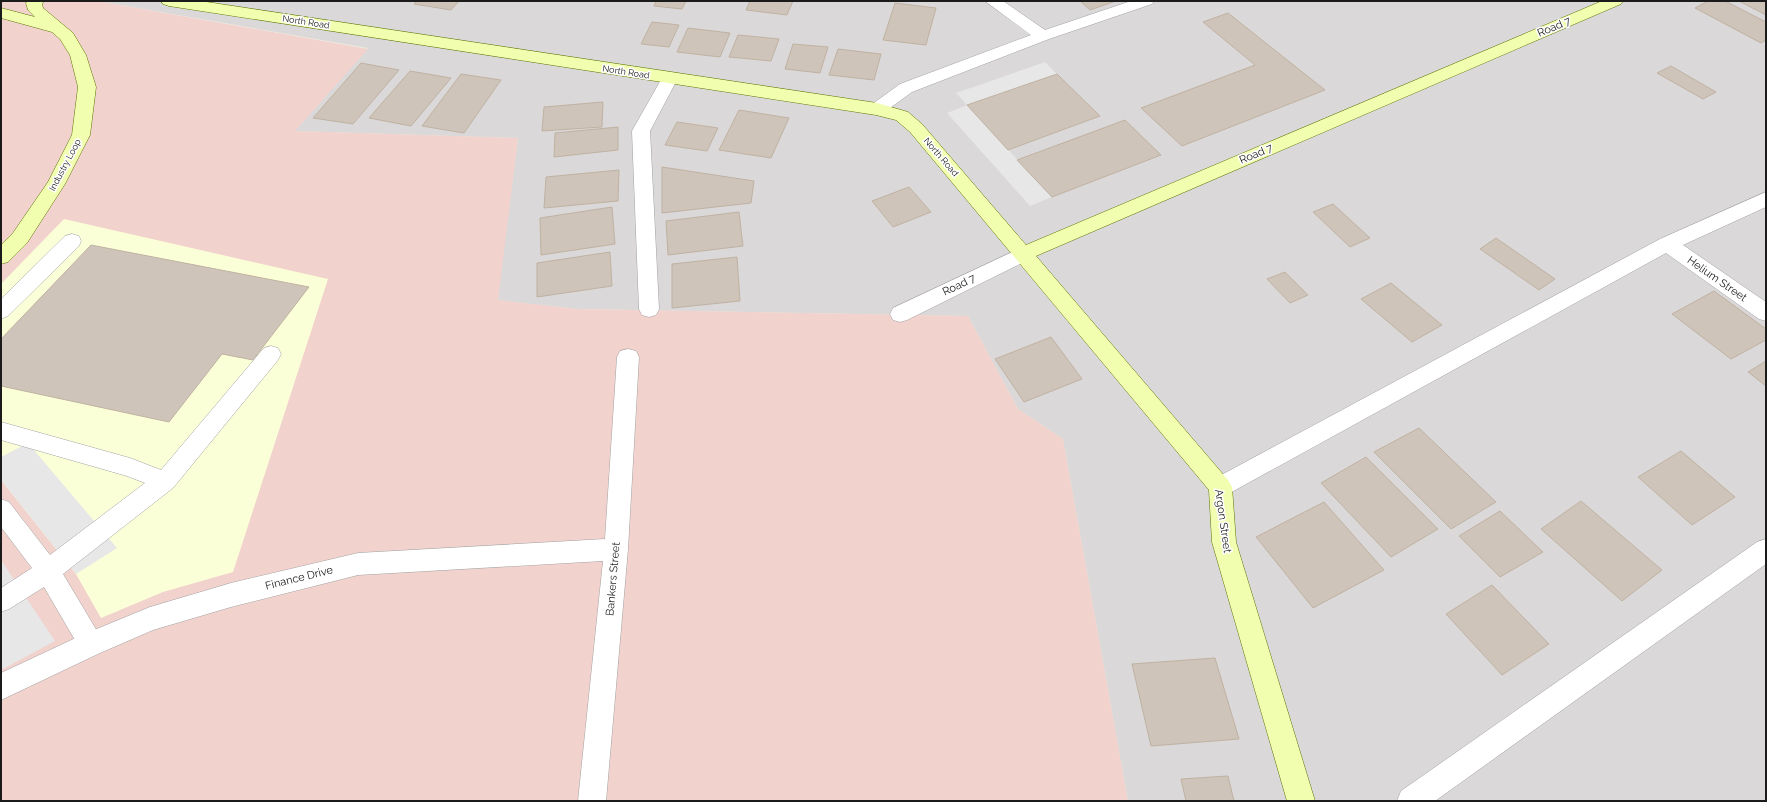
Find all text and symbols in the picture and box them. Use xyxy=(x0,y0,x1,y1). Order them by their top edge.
street label: North Road xyxy=(282,13,331,31)
street label: Road 7 xyxy=(1535,14,1573,40)
street label: North Road xyxy=(602,63,651,81)
street label: North Road xyxy=(922,136,961,179)
street label: Industry Loop xyxy=(47,137,83,193)
street label: Road 7 xyxy=(1237,141,1275,167)
street label: Helium Street xyxy=(1685,254,1750,305)
street label: Road 7 xyxy=(940,271,978,299)
street label: Argon Street xyxy=(1212,488,1234,554)
street label: Bankers Street xyxy=(603,541,623,617)
street label: Finance Drive xyxy=(264,563,335,593)

